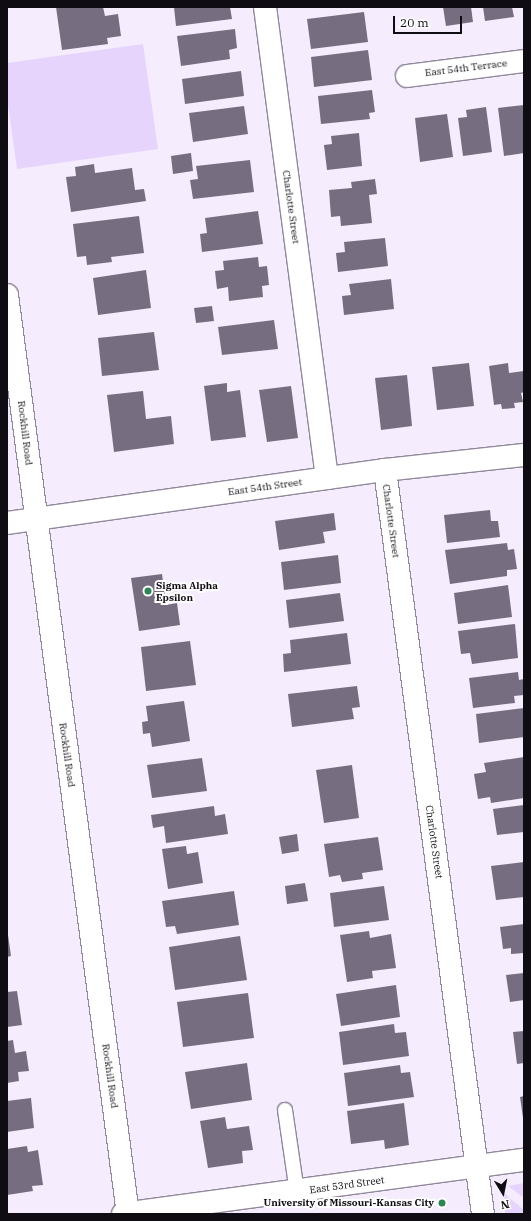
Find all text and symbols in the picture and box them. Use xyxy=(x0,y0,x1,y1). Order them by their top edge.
scale bar xyxy=(395,8,464,34)
text: 20 m xyxy=(400,15,429,30)
street label: East 54th Terrace xyxy=(424,57,508,79)
street label: Charlotte Street xyxy=(280,170,302,244)
street label: Rockhill Road xyxy=(15,400,35,466)
street label: East 54th Street xyxy=(227,476,303,498)
street label: Charlotte Street xyxy=(380,484,402,558)
place label: Sigma Alpha Epsilon xyxy=(156,579,218,602)
marker: Sigma Alpha Epsilon xyxy=(143,586,153,596)
street label: Rockhill Road xyxy=(57,722,77,788)
street label: Charlotte Street xyxy=(423,805,445,879)
street label: Rockhill Road xyxy=(100,1043,120,1109)
north arrow xyxy=(483,1173,523,1213)
street label: East 53rd Street xyxy=(309,1174,385,1196)
place label: University of Missouri-Kansas City xyxy=(263,1197,434,1209)
text: N xyxy=(500,1197,511,1212)
marker: University of Missouri-Kansas City xyxy=(437,1198,447,1208)

